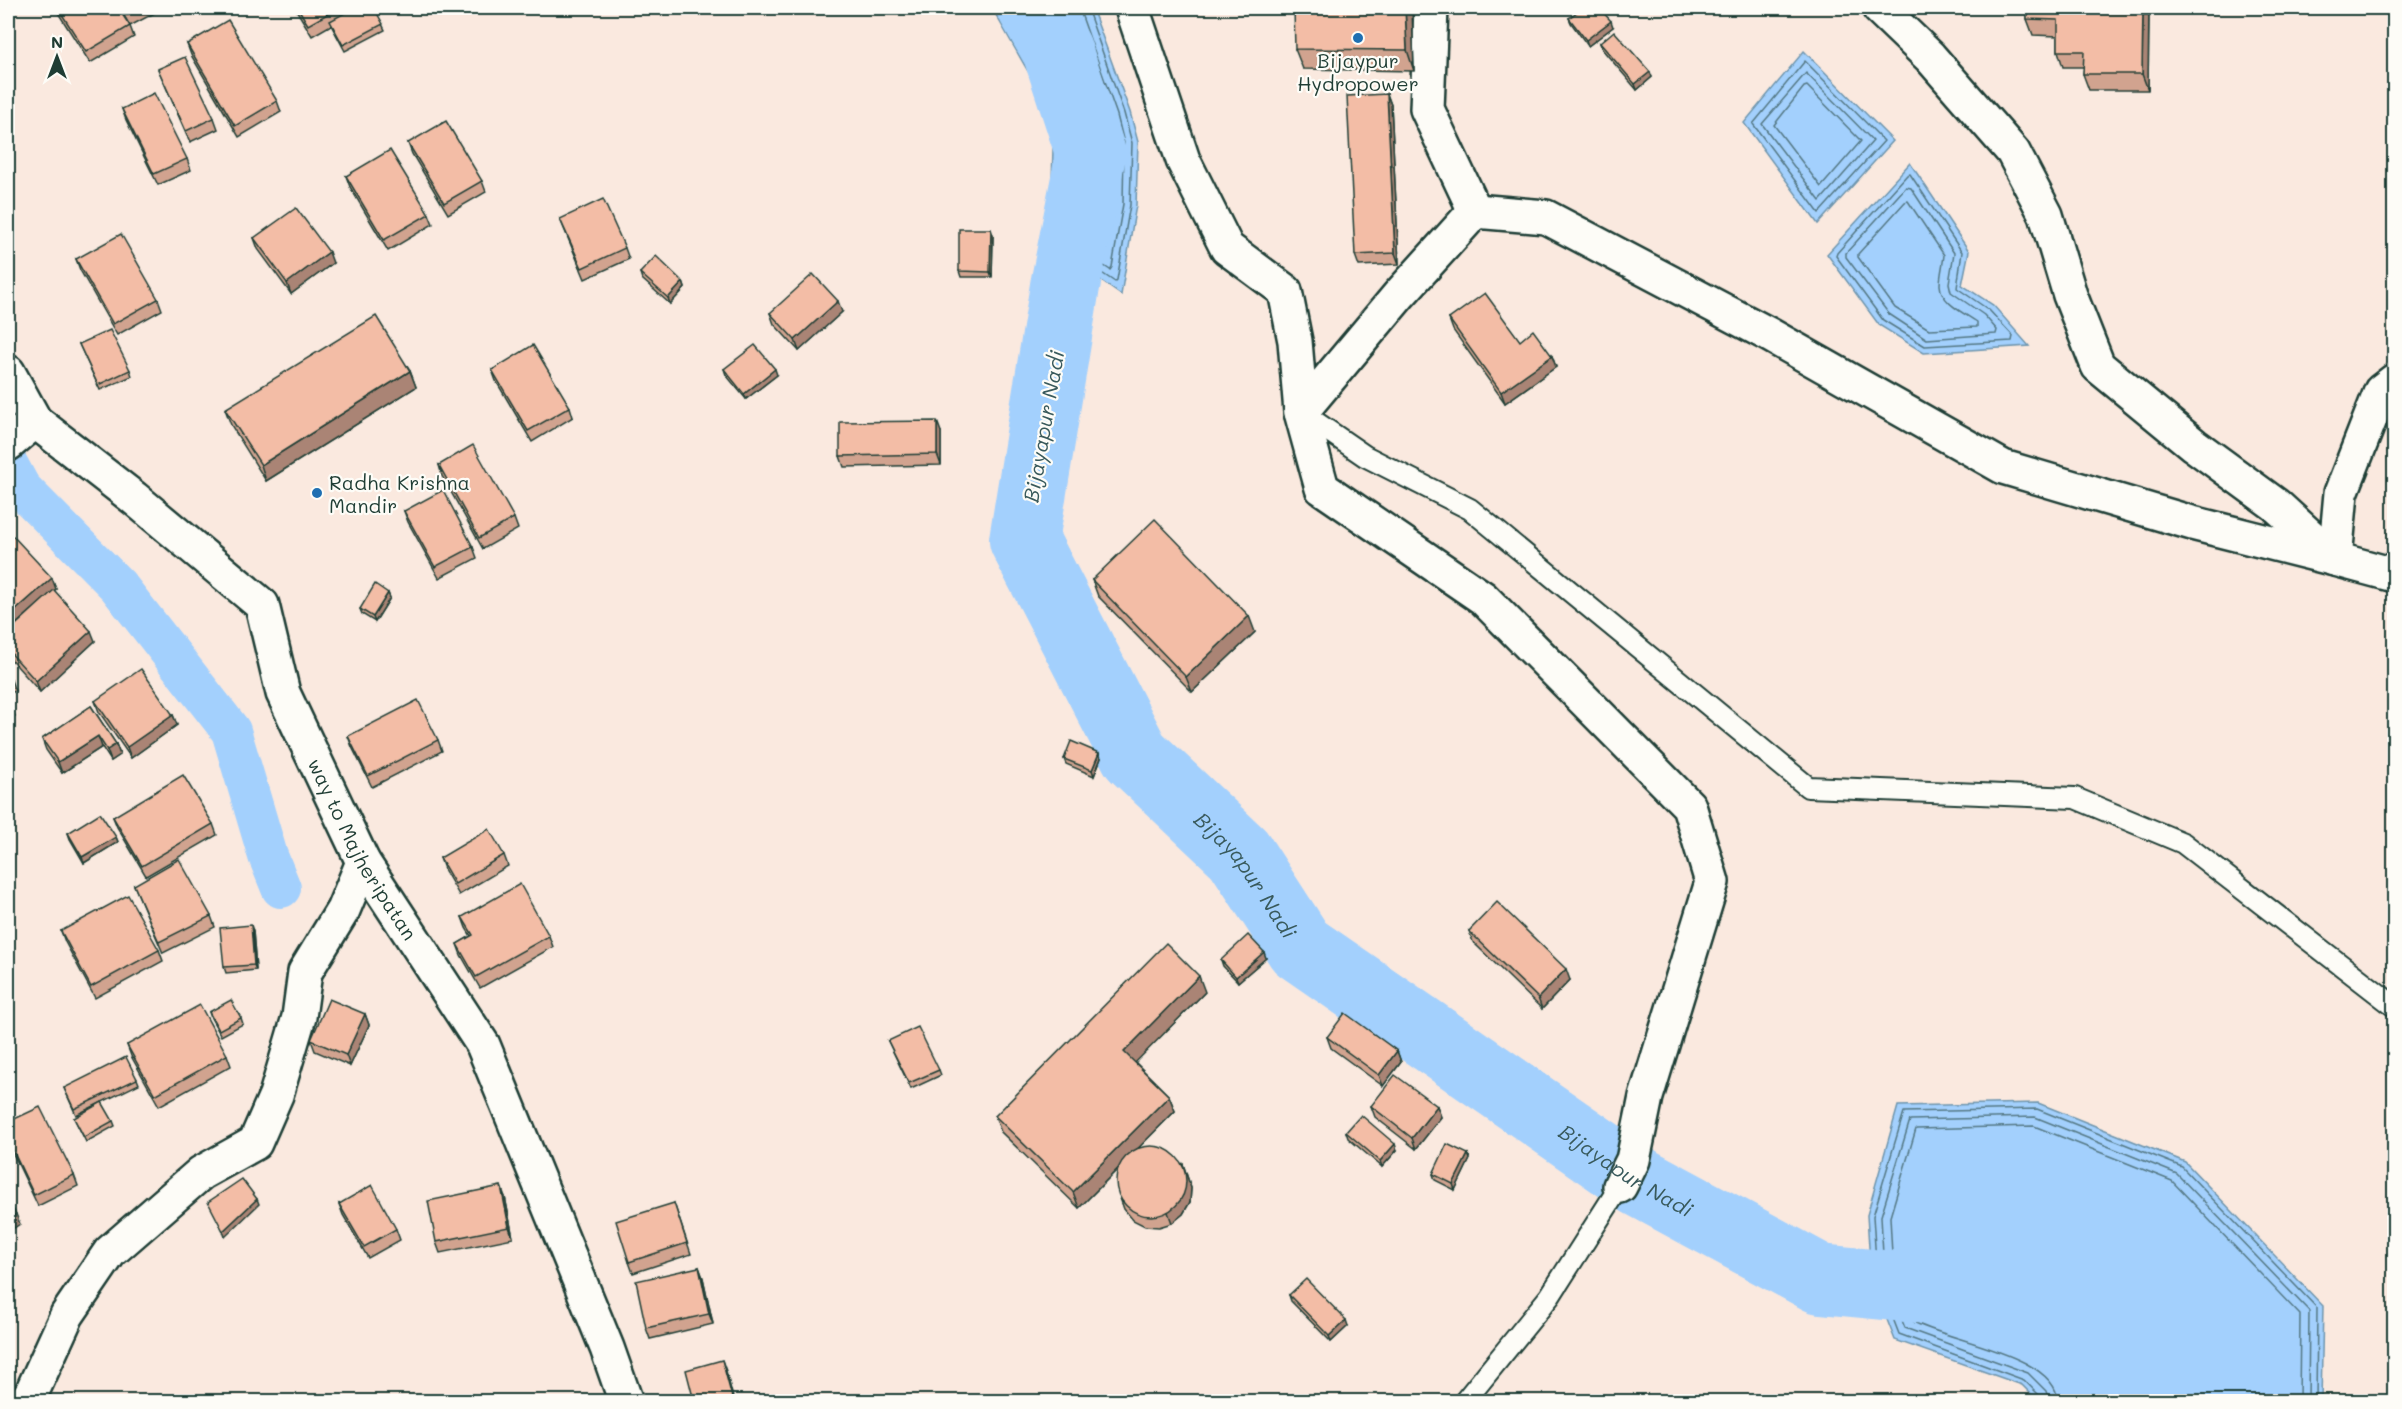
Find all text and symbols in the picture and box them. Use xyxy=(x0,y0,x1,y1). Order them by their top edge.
north arrow xyxy=(27,27,87,87)
text: N xyxy=(51,31,63,52)
marker: Bijaypur Hydropower xyxy=(1351,31,1365,45)
place label: Bijaypur Hydropower xyxy=(1297,47,1419,96)
water label: Bijayapur Nadi xyxy=(1016,347,1070,504)
place label: Radha Krishna Mandir xyxy=(329,469,470,518)
marker: Radha Krishna Mandir xyxy=(310,486,324,500)
street label: way to Majheripatan xyxy=(303,754,423,945)
water label: Bijayapur Nadi xyxy=(1189,805,1304,943)
water label: Bijayapur Nadi xyxy=(1554,1117,1699,1222)

